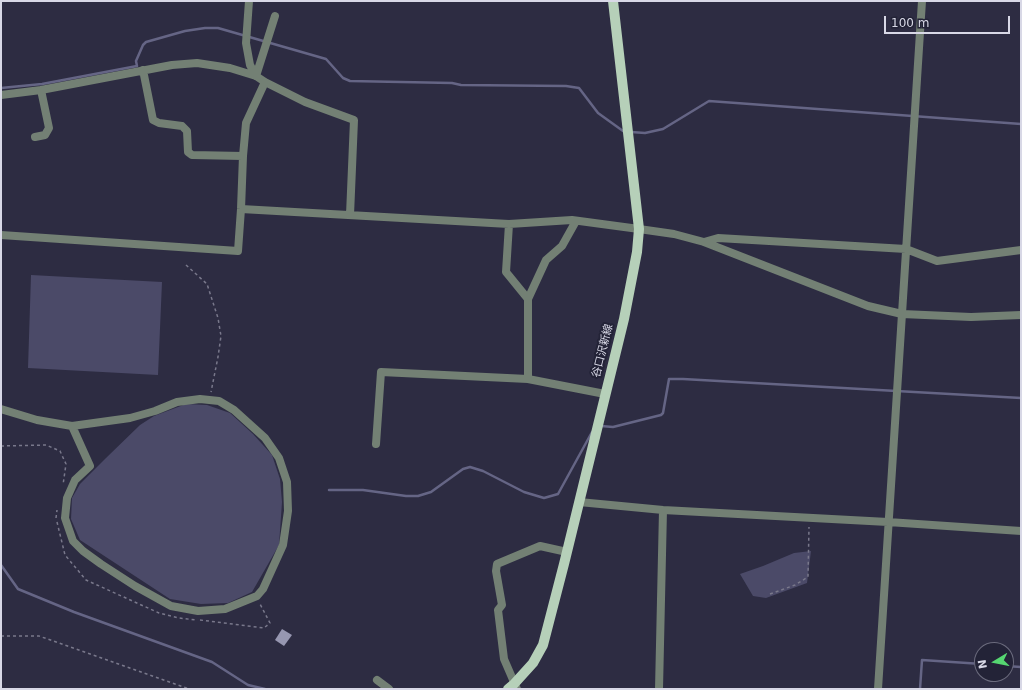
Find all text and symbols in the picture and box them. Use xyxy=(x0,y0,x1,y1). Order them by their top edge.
scale bar xyxy=(886,8,1012,34)
text: 100 m xyxy=(891,16,929,30)
street label: 谷口沢新線 xyxy=(590,323,616,379)
north arrow xyxy=(974,642,1014,682)
text: N xyxy=(975,658,990,670)

